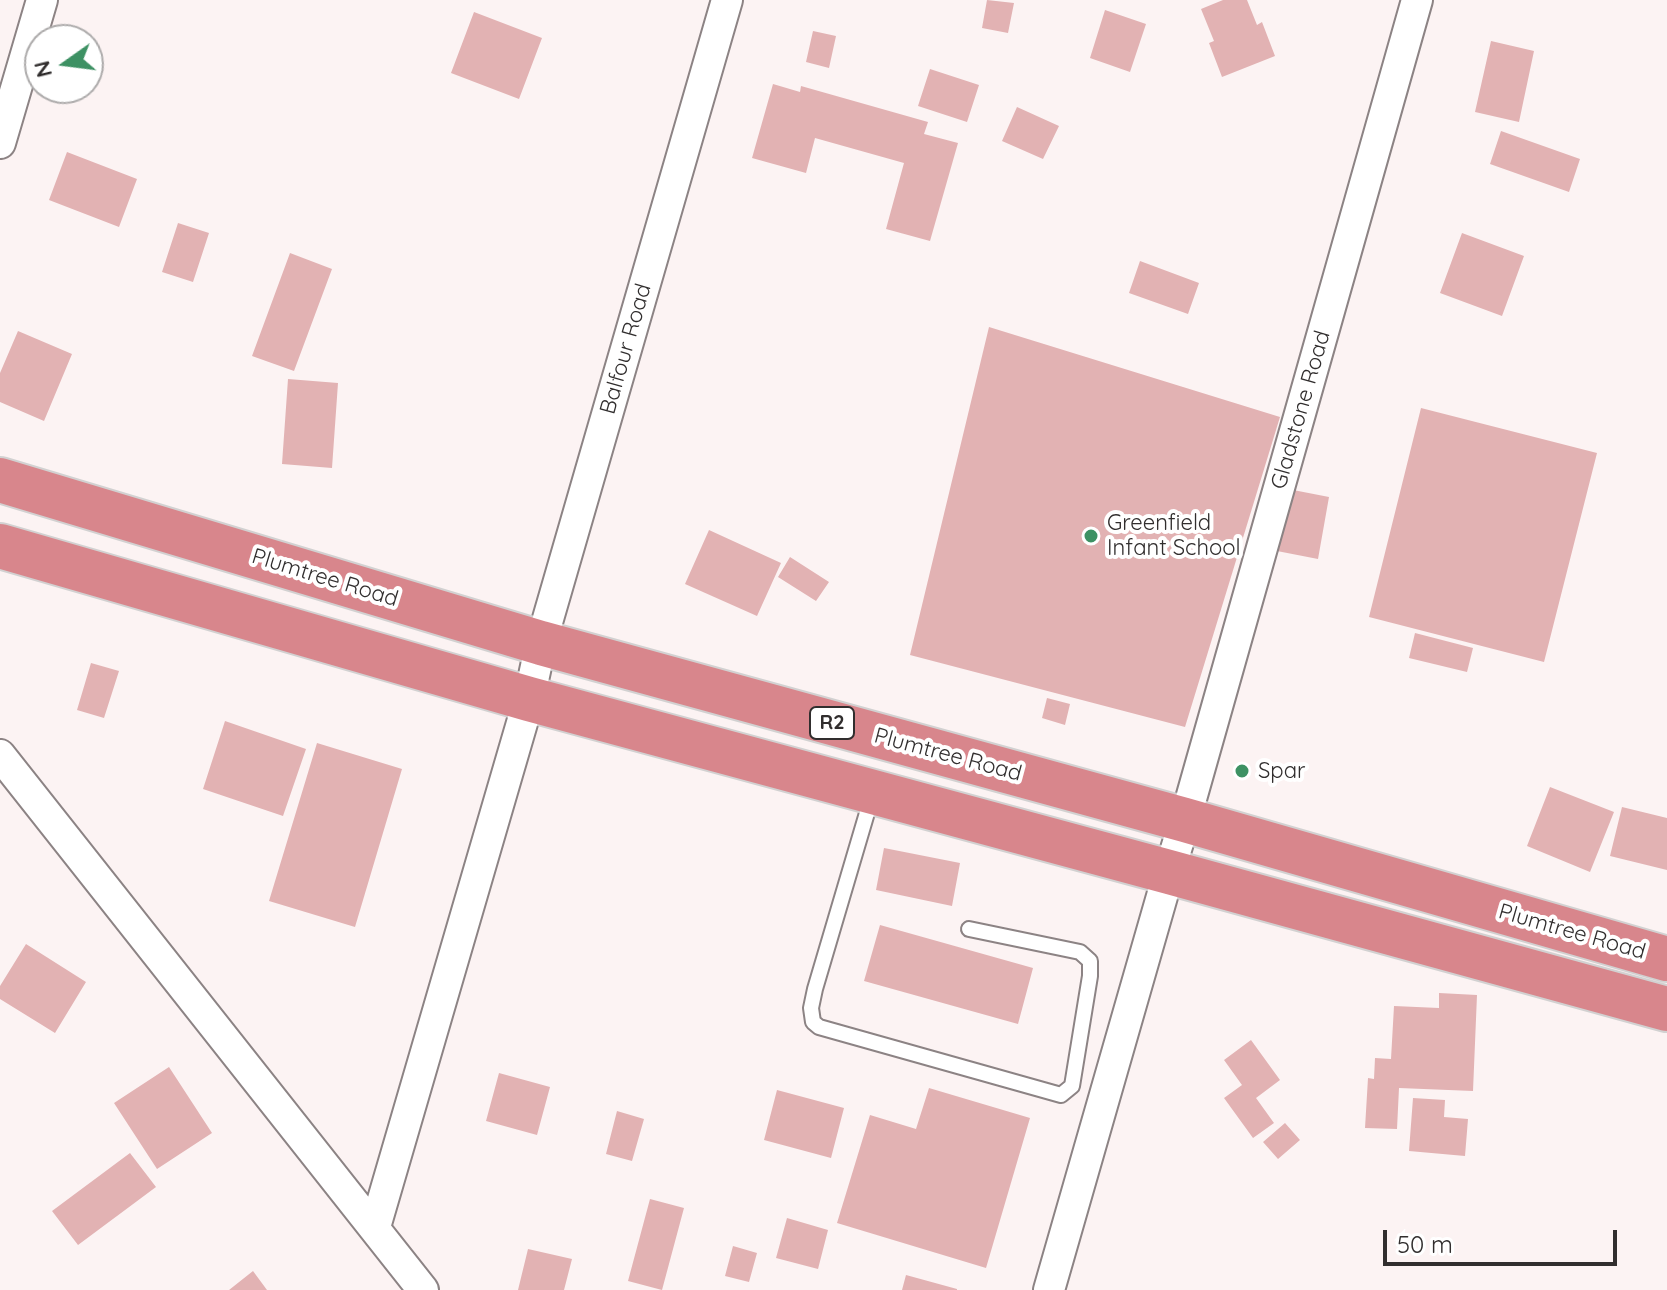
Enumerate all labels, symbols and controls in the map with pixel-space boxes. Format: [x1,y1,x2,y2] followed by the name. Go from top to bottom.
[24,24,104,104] north arrow
[27,58,58,81] text: N
[595,281,657,417] street label: Balfour Road
[1266,328,1336,492] street label: Gladstone Road
[1107,510,1241,562] place label: Greenfield Infant School
[1082,527,1100,545] marker: Greenfield Infant School
[249,543,401,613] street label: Plumtree Road
[810,707,854,739] road number: R2
[871,723,1025,787] street label: Plumtree Road
[1258,758,1305,784] place label: Spar
[1233,762,1251,780] marker: Spar
[1496,898,1648,966] street label: Plumtree Road
[1387,1214,1621,1264] scale bar
[1397,1229,1453,1259] text: 50 m

